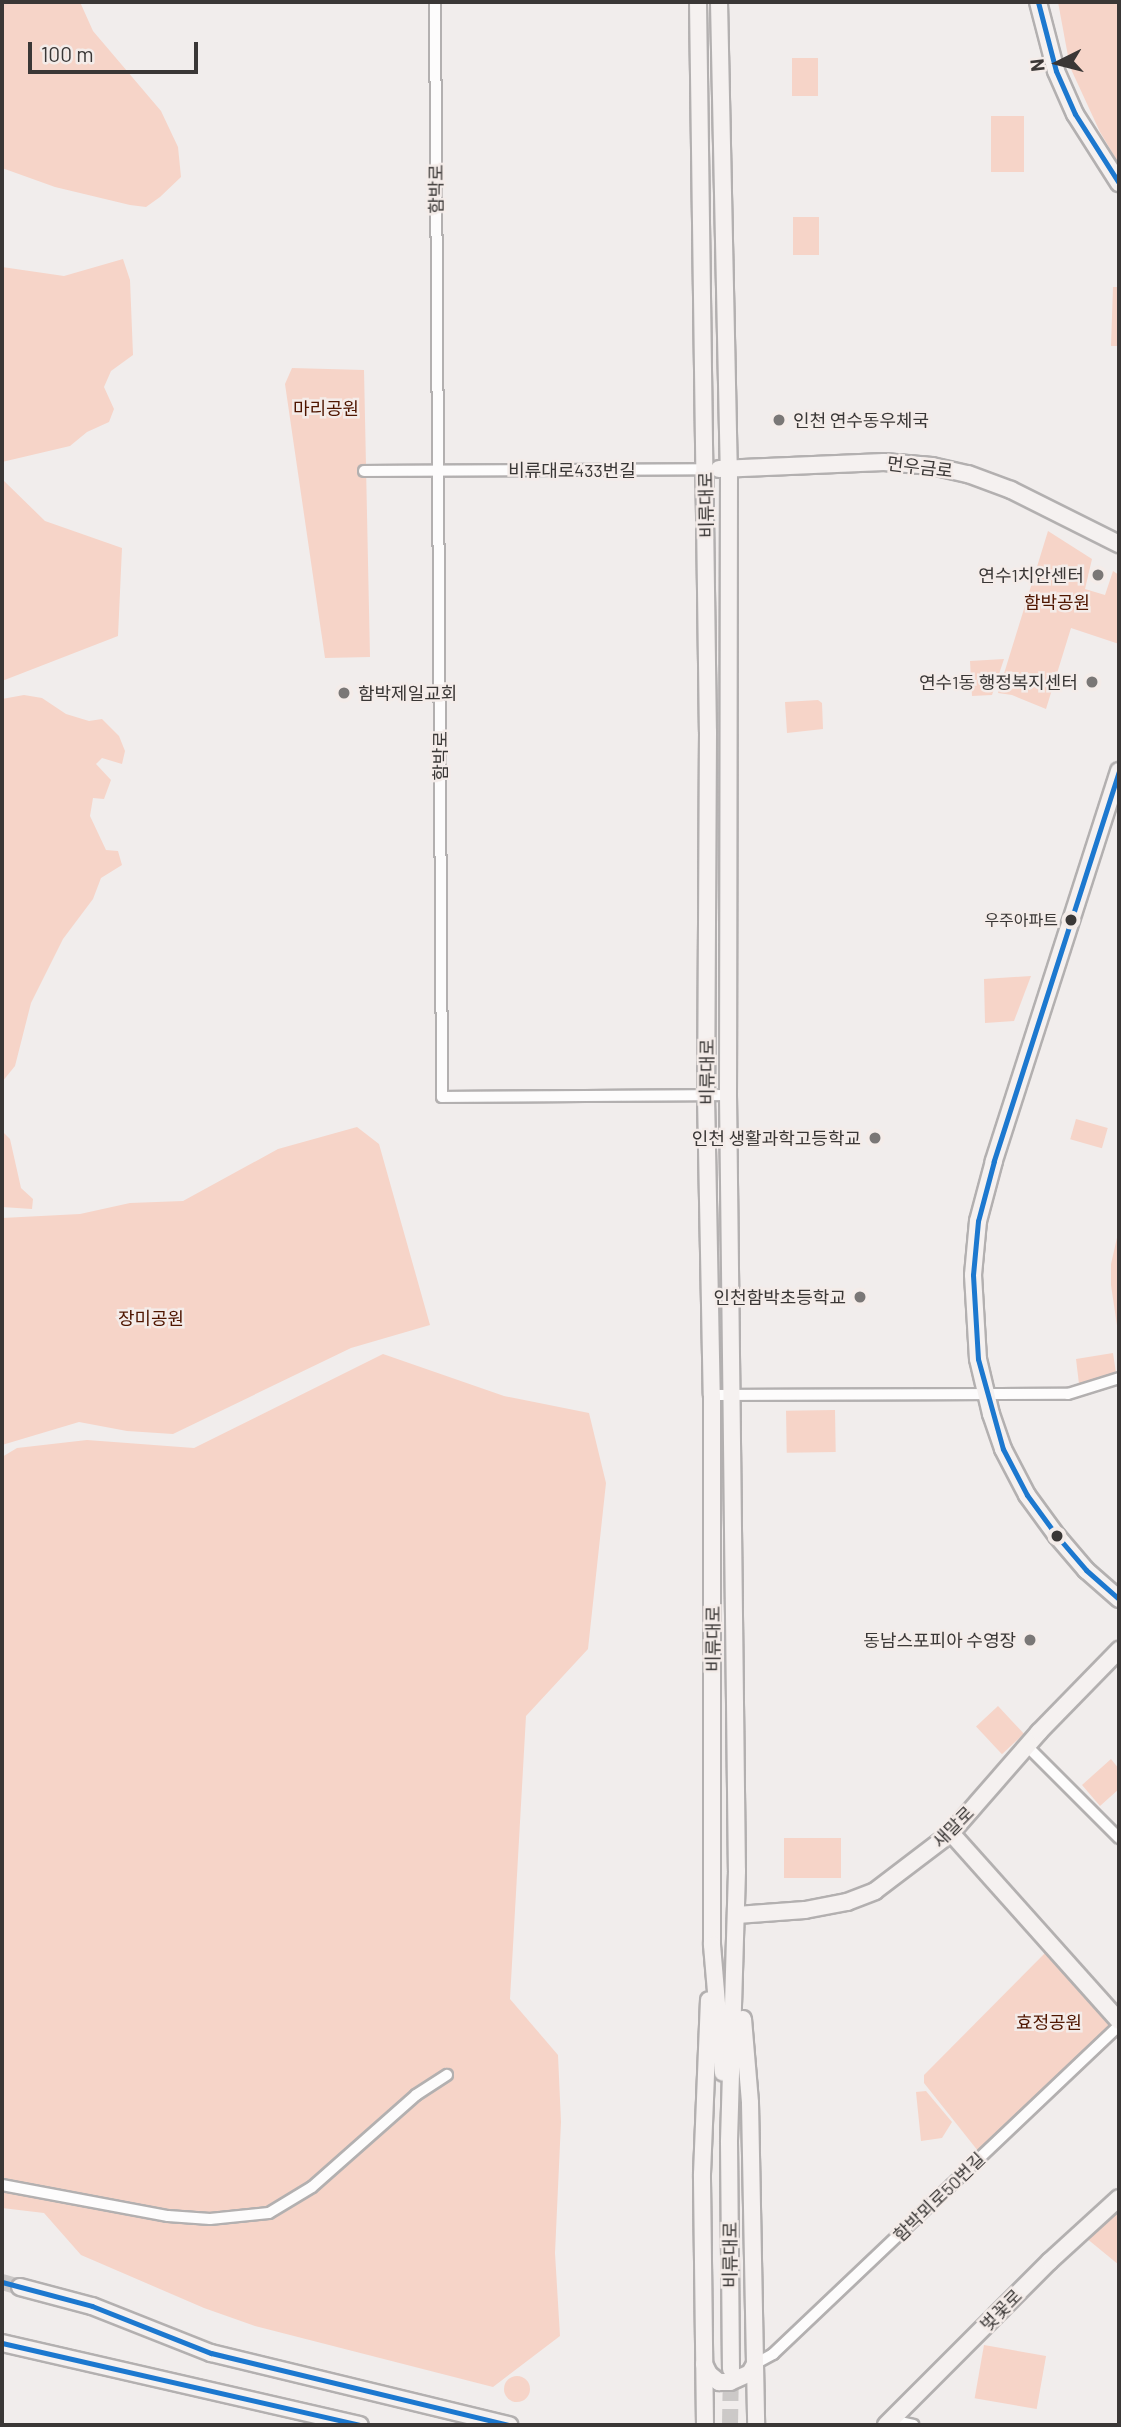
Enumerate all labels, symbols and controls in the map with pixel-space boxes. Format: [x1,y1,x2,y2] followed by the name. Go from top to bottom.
[32,28,201,72] scale bar
[1023,28,1093,98] north arrow
[41,41,94,66] text: 100 m
[1025,58,1049,73] text: N
[425,164,447,214] street label: 함박로
[293,397,359,419] park label: 마리공원
[793,409,929,431] place label: 인천 연수동우체국
[771,412,787,428] marker: 인천 연수동우체국
[886,452,954,482] street label: 먼우금로
[508,459,636,481] street label: 비류대로433번길
[695,472,717,538] street label: 비류대로
[978,564,1084,586] place label: 연수1치안센터
[1090,567,1106,583] marker: 연수1치안센터
[1024,591,1090,613] park label: 함박공원
[919,671,1078,693] place label: 연수1동 행정복지센터
[1084,674,1100,690] marker: 연수1동 행정복지센터
[358,682,457,704] place label: 함박제일교회
[336,685,352,701] marker: 함박제일교회
[429,731,451,781] street label: 함박로
[984,910,1058,930] place label: 우주아파트
[1064,913,1078,927] marker: 우주아파트
[696,1039,718,1105] street label: 비류대로
[692,1127,861,1149] place label: 인천 생활과학고등학교
[867,1130,883,1146] marker: 인천 생활과학고등학교
[714,1286,846,1308] place label: 인천함박초등학교
[852,1289,868,1305] marker: 인천함박초등학교
[118,1307,184,1329] park label: 장미공원
[1050,1529,1064,1543] unlabelled marker
[702,1606,724,1672] street label: 비류대로
[863,1629,1016,1651] place label: 동남스포피아 수영장
[1022,1632,1038,1648] marker: 동남스포피아 수영장
[928,1802,978,1852] street label: 새말로
[1016,2011,1082,2033] park label: 효정공원
[889,2148,989,2246] street label: 함박뫼로50번길
[719,2222,741,2288] street label: 비류대로
[976,2285,1026,2335] street label: 벚꽃로

